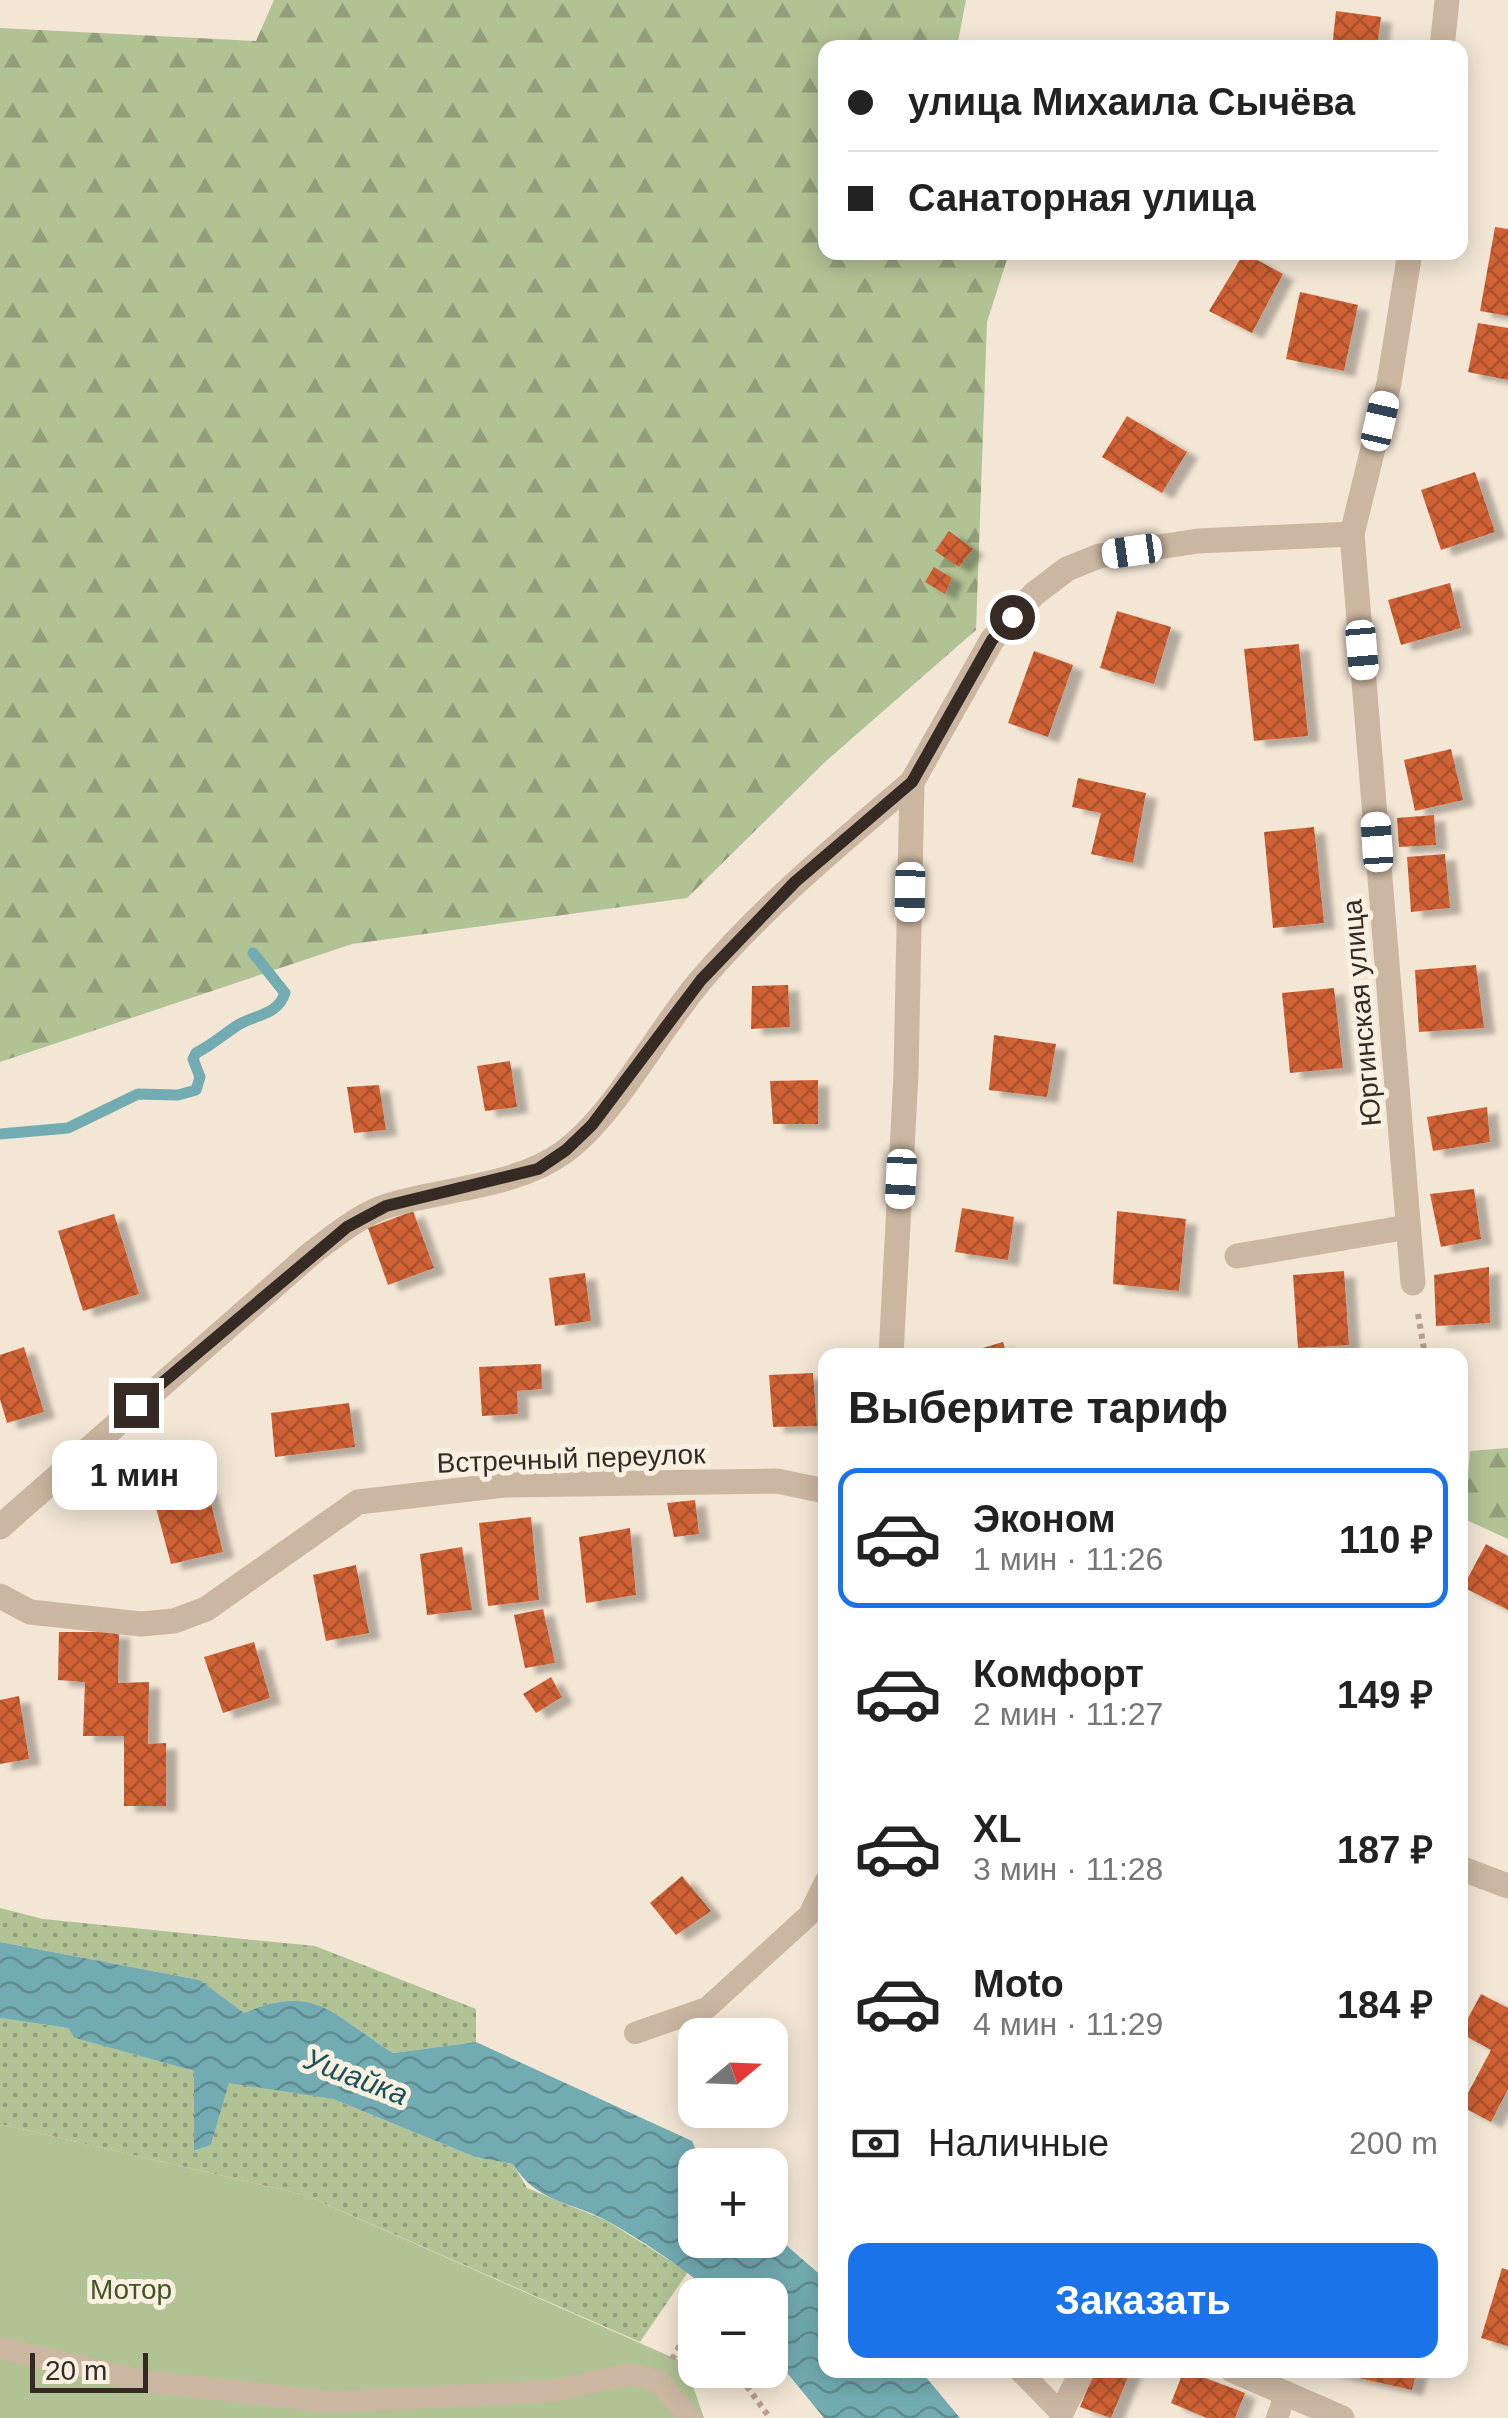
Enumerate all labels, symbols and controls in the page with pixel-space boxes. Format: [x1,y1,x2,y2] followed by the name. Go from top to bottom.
[908,81,1355,123] text: улица Михаила Сычёва
[908,177,1256,219] text: Санаторная улица
[1359,388,1401,454] car
[1100,532,1164,570] car
[990,595,1035,640] route start
[1344,619,1380,681] car
[1360,811,1394,873] car
[894,862,926,922] car
[1336,898,1387,1128] street label: Юргинская улица
[884,1148,918,1210] car
[848,1382,1228,1433] text: Выберите тариф
[114,1383,159,1428] route end
[436,1438,707,1479] street label: Встречный переулок
[54,1440,218,1510] callout: 1 мин
[90,1457,179,1493] text: 1 мин
[853,1493,943,1583] icon: car
[973,1498,1116,1540] text: Эконом
[1339,1519,1433,1561] text: 110 ₽
[973,1541,1163,1577] text: 1 мин · 11:26
[853,1648,943,1738] icon: car
[973,1653,1144,1695] text: Комфорт
[1337,1674,1433,1716] text: 149 ₽
[973,1696,1163,1732] text: 2 мин · 11:27
[853,1803,943,1893] icon: car
[973,1808,1022,1850] text: XL
[1337,1829,1433,1871] text: 187 ₽
[973,1851,1163,1887] text: 3 мин · 11:28
[853,1958,943,2048] icon: car
[973,1963,1064,2005] text: Moto
[1337,1984,1433,2026] text: 184 ₽
[973,2006,1163,2042] text: 4 мин · 11:29
[678,2018,788,2128] north arrow
[678,2018,788,2388] map controls
[299,2041,412,2111] water label: Ушайка
[848,2116,903,2171] icon: cash
[928,2122,1109,2164] text: Наличные
[1349,2125,1438,2161] text: 200 m
[678,2148,788,2258] button: +
[848,2243,1438,2358] button: Заказать
[90,2274,172,2305] park label: Мотор
[678,2278,788,2388] button: −
[30,2348,148,2392] scale bar
[45,2355,107,2386] text: 20 m

